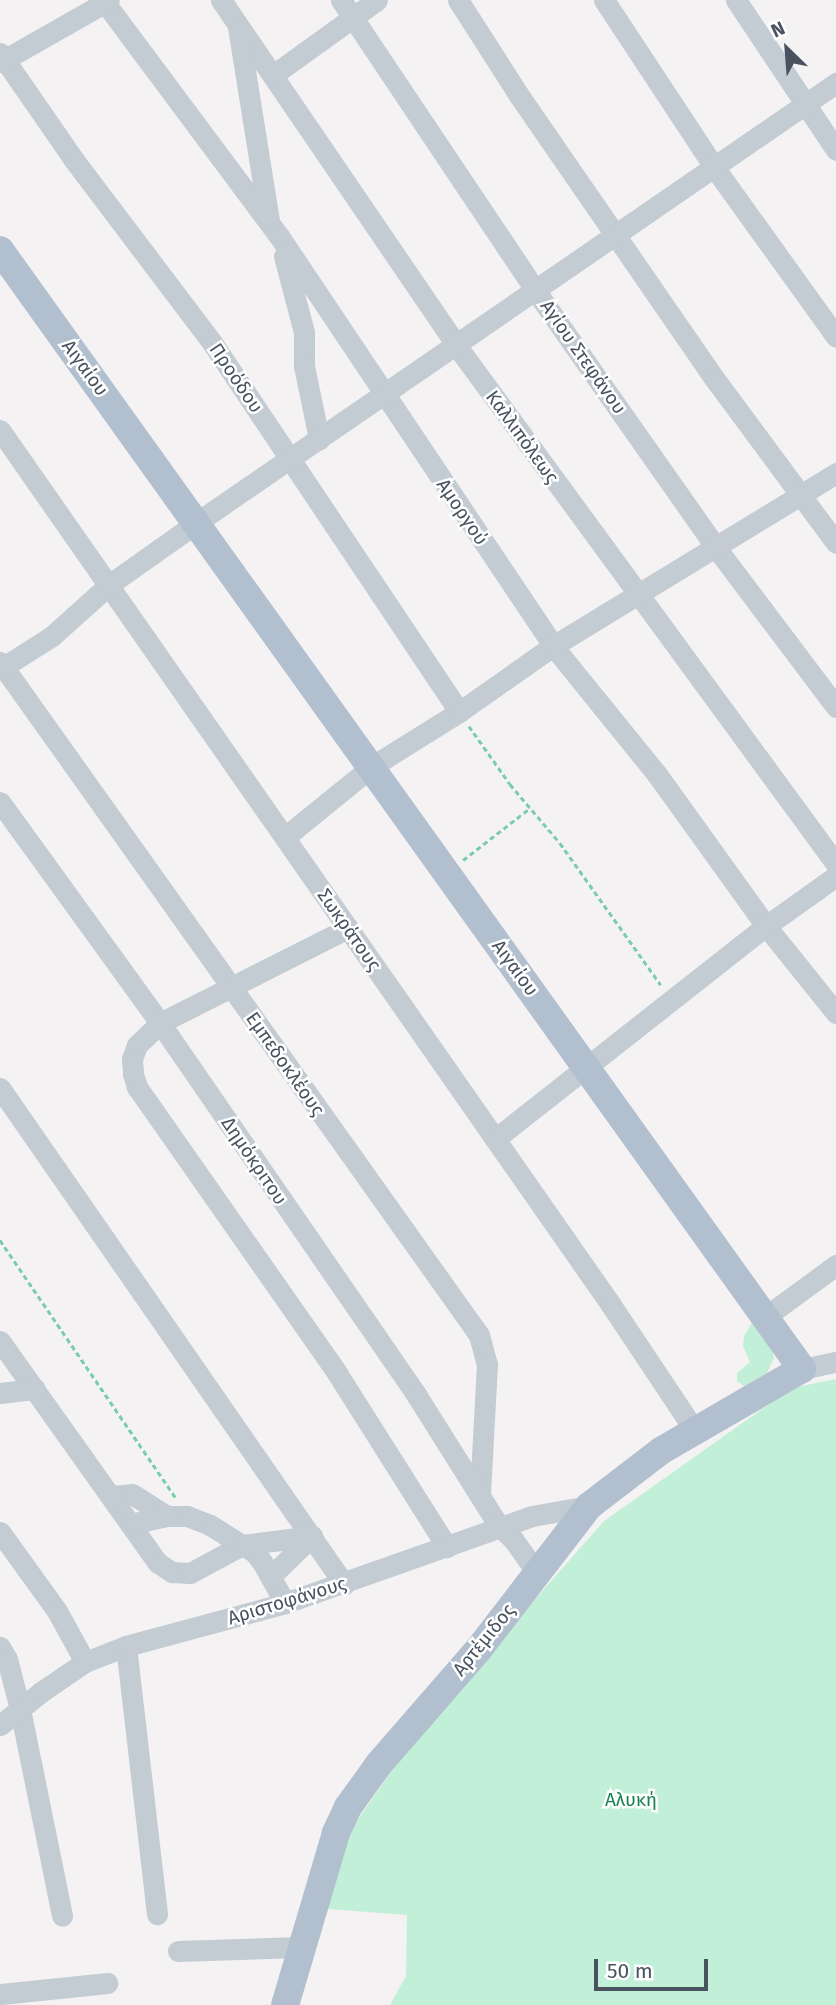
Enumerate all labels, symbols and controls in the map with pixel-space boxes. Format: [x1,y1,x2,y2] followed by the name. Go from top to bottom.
[752,14,822,84] north arrow
[767,16,788,43] text: N
[535,296,631,418] street label: Αγίου Στεφάνου
[57,335,113,401] street label: Αιγαίου
[204,339,268,417] street label: Προόδου
[481,386,563,488] street label: Καλλιπόλεως
[432,474,492,550] street label: Αμοργού
[312,885,386,975] street label: Σωκράτους
[487,935,543,1001] street label: Αιγαίου
[241,1008,329,1120] street label: Εμπεδοκλέους
[216,1113,292,1209] street label: Δημόκριτου
[225,1572,349,1630] street label: Αριστοφάνους
[448,1599,520,1681] street label: Αρτέμιδος
[605,1789,657,1811] park label: Αλυκή
[598,1946,712,1990] scale bar
[607,1958,653,1984] text: 50 m

